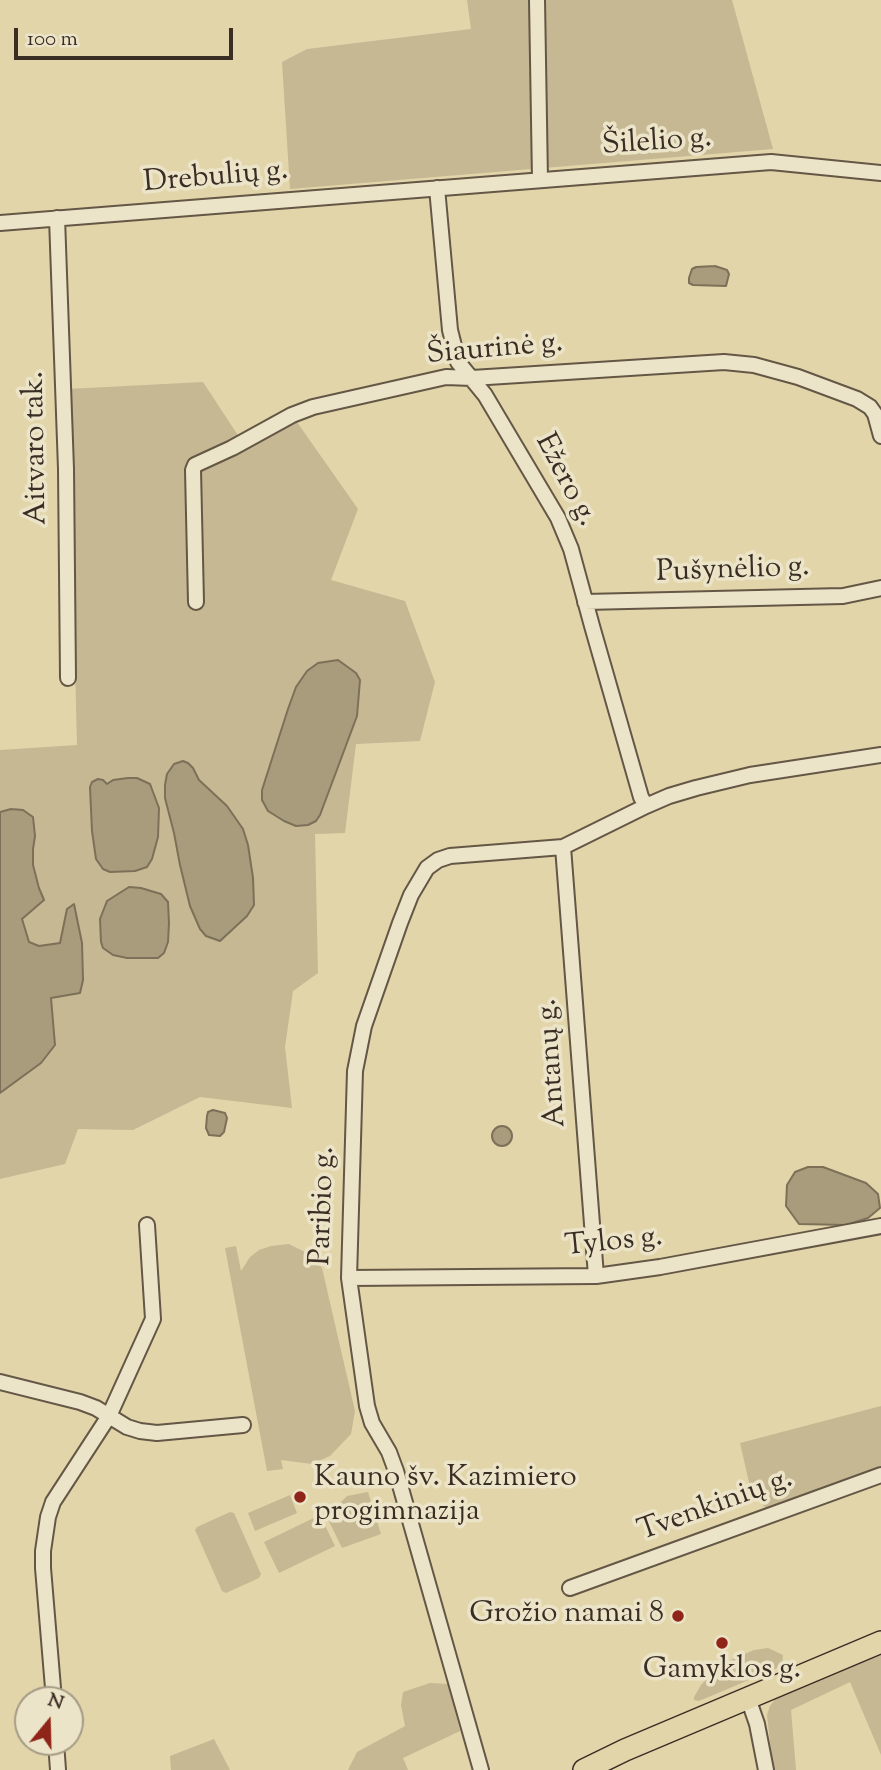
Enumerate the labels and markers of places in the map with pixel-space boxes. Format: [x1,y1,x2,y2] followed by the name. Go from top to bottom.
[314,1462,577,1532] place label: Kauno šv. Kazimiero progimnazija
[292,1489,308,1505] marker: Kauno šv. Kazimiero progimnazija
[469,1598,664,1634] place label: Grožio namai 8
[670,1608,686,1624] marker: Grožio namai 8
[714,1635,730,1651] marker: Gamyklos g.
[643,1654,801,1690] place label: Gamyklos g.

